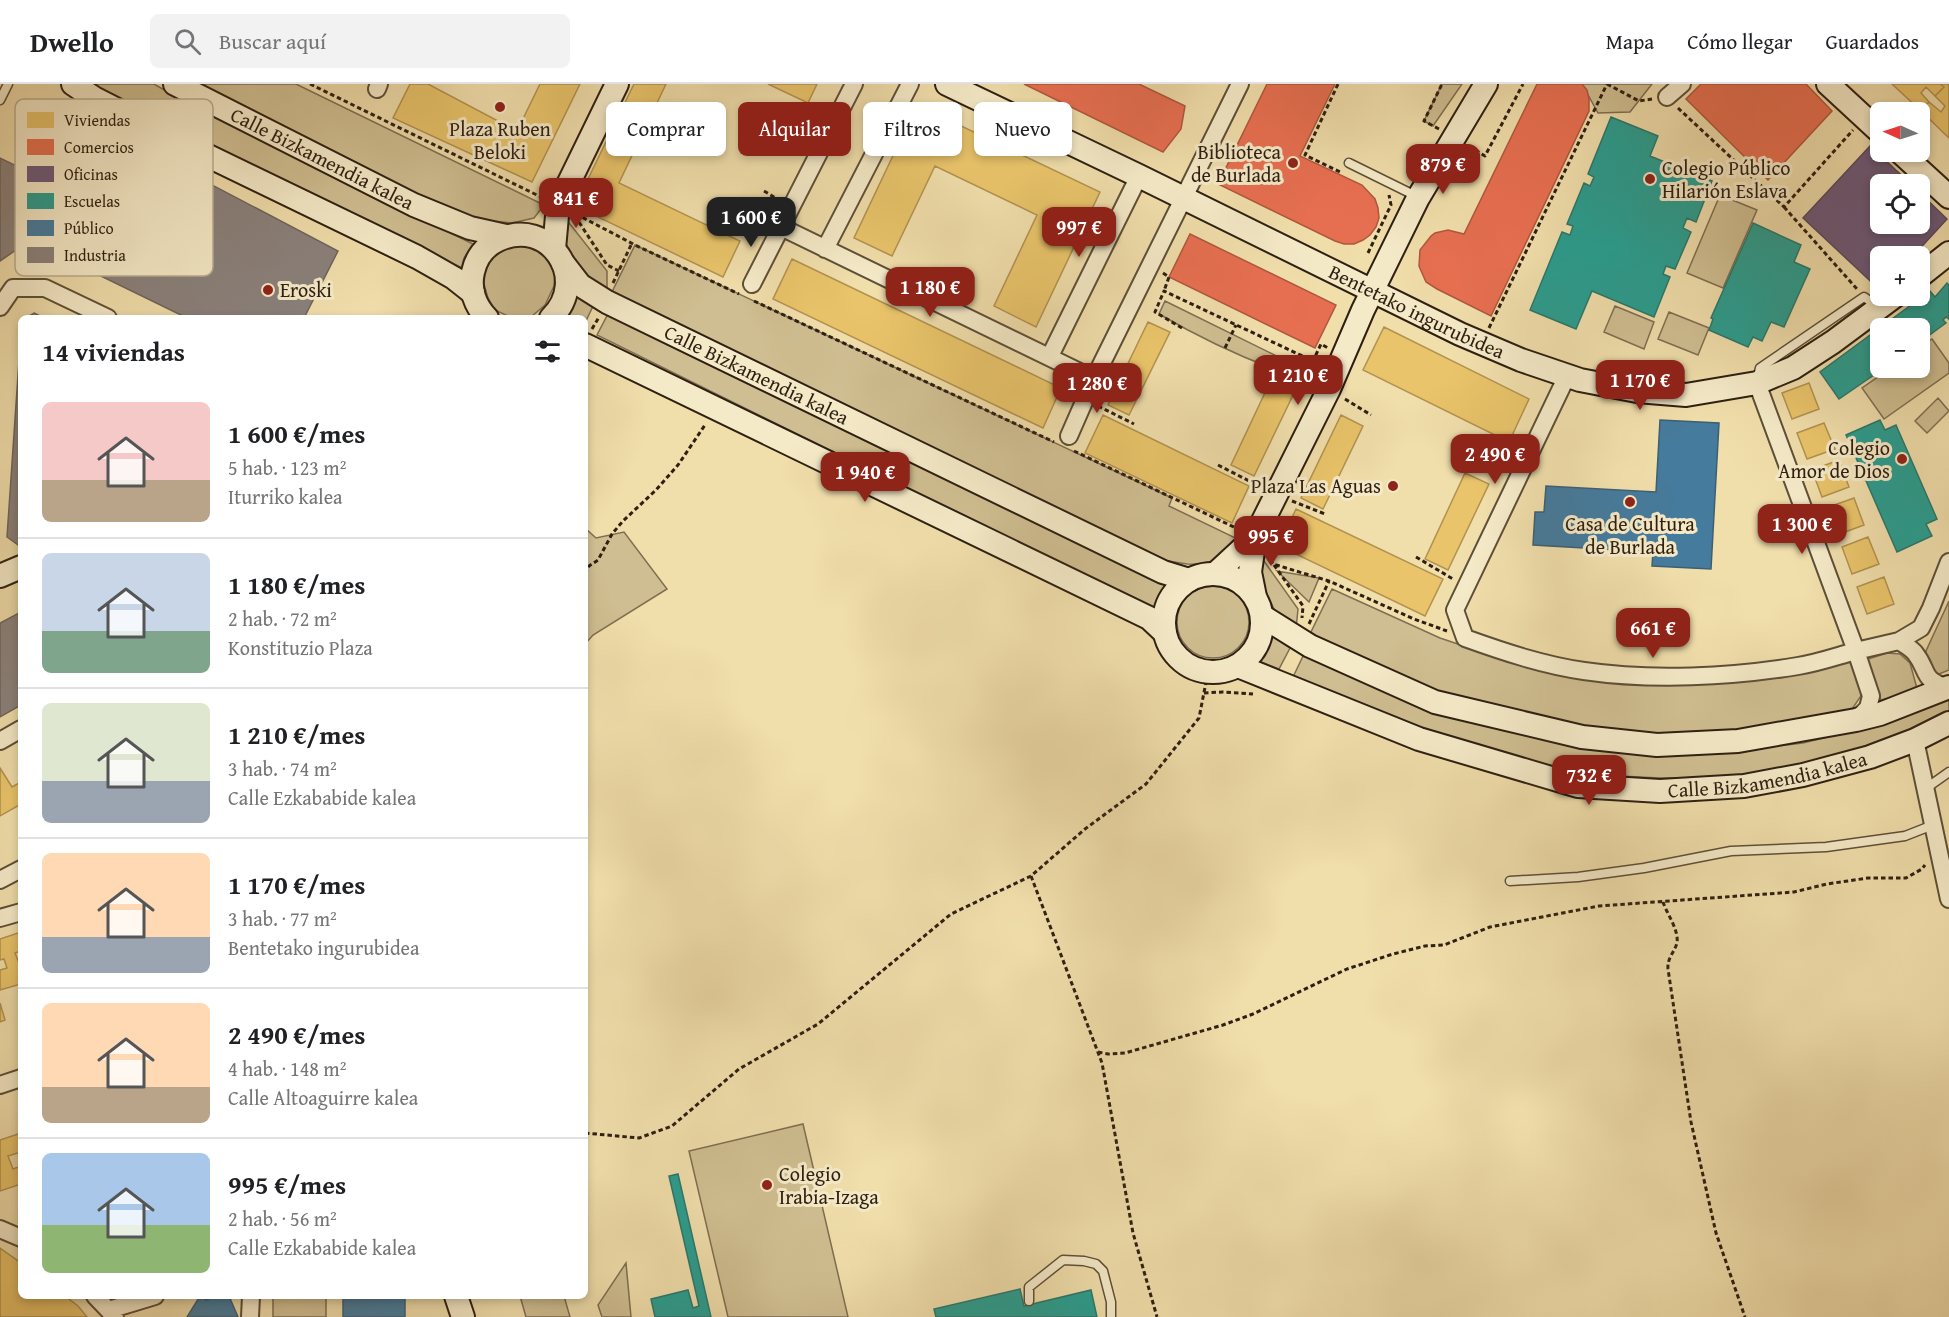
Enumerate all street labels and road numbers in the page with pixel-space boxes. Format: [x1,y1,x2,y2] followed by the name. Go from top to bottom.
[226,100,420,217] street label: Calle Bizkamendia kalea
[1324,257,1510,366] street label: Bentetako ingurubidea
[660,317,854,432] street label: Calle Bizkamendia kalea
[1667,743,1871,805] street label: Calle Bizkamendia kalea

